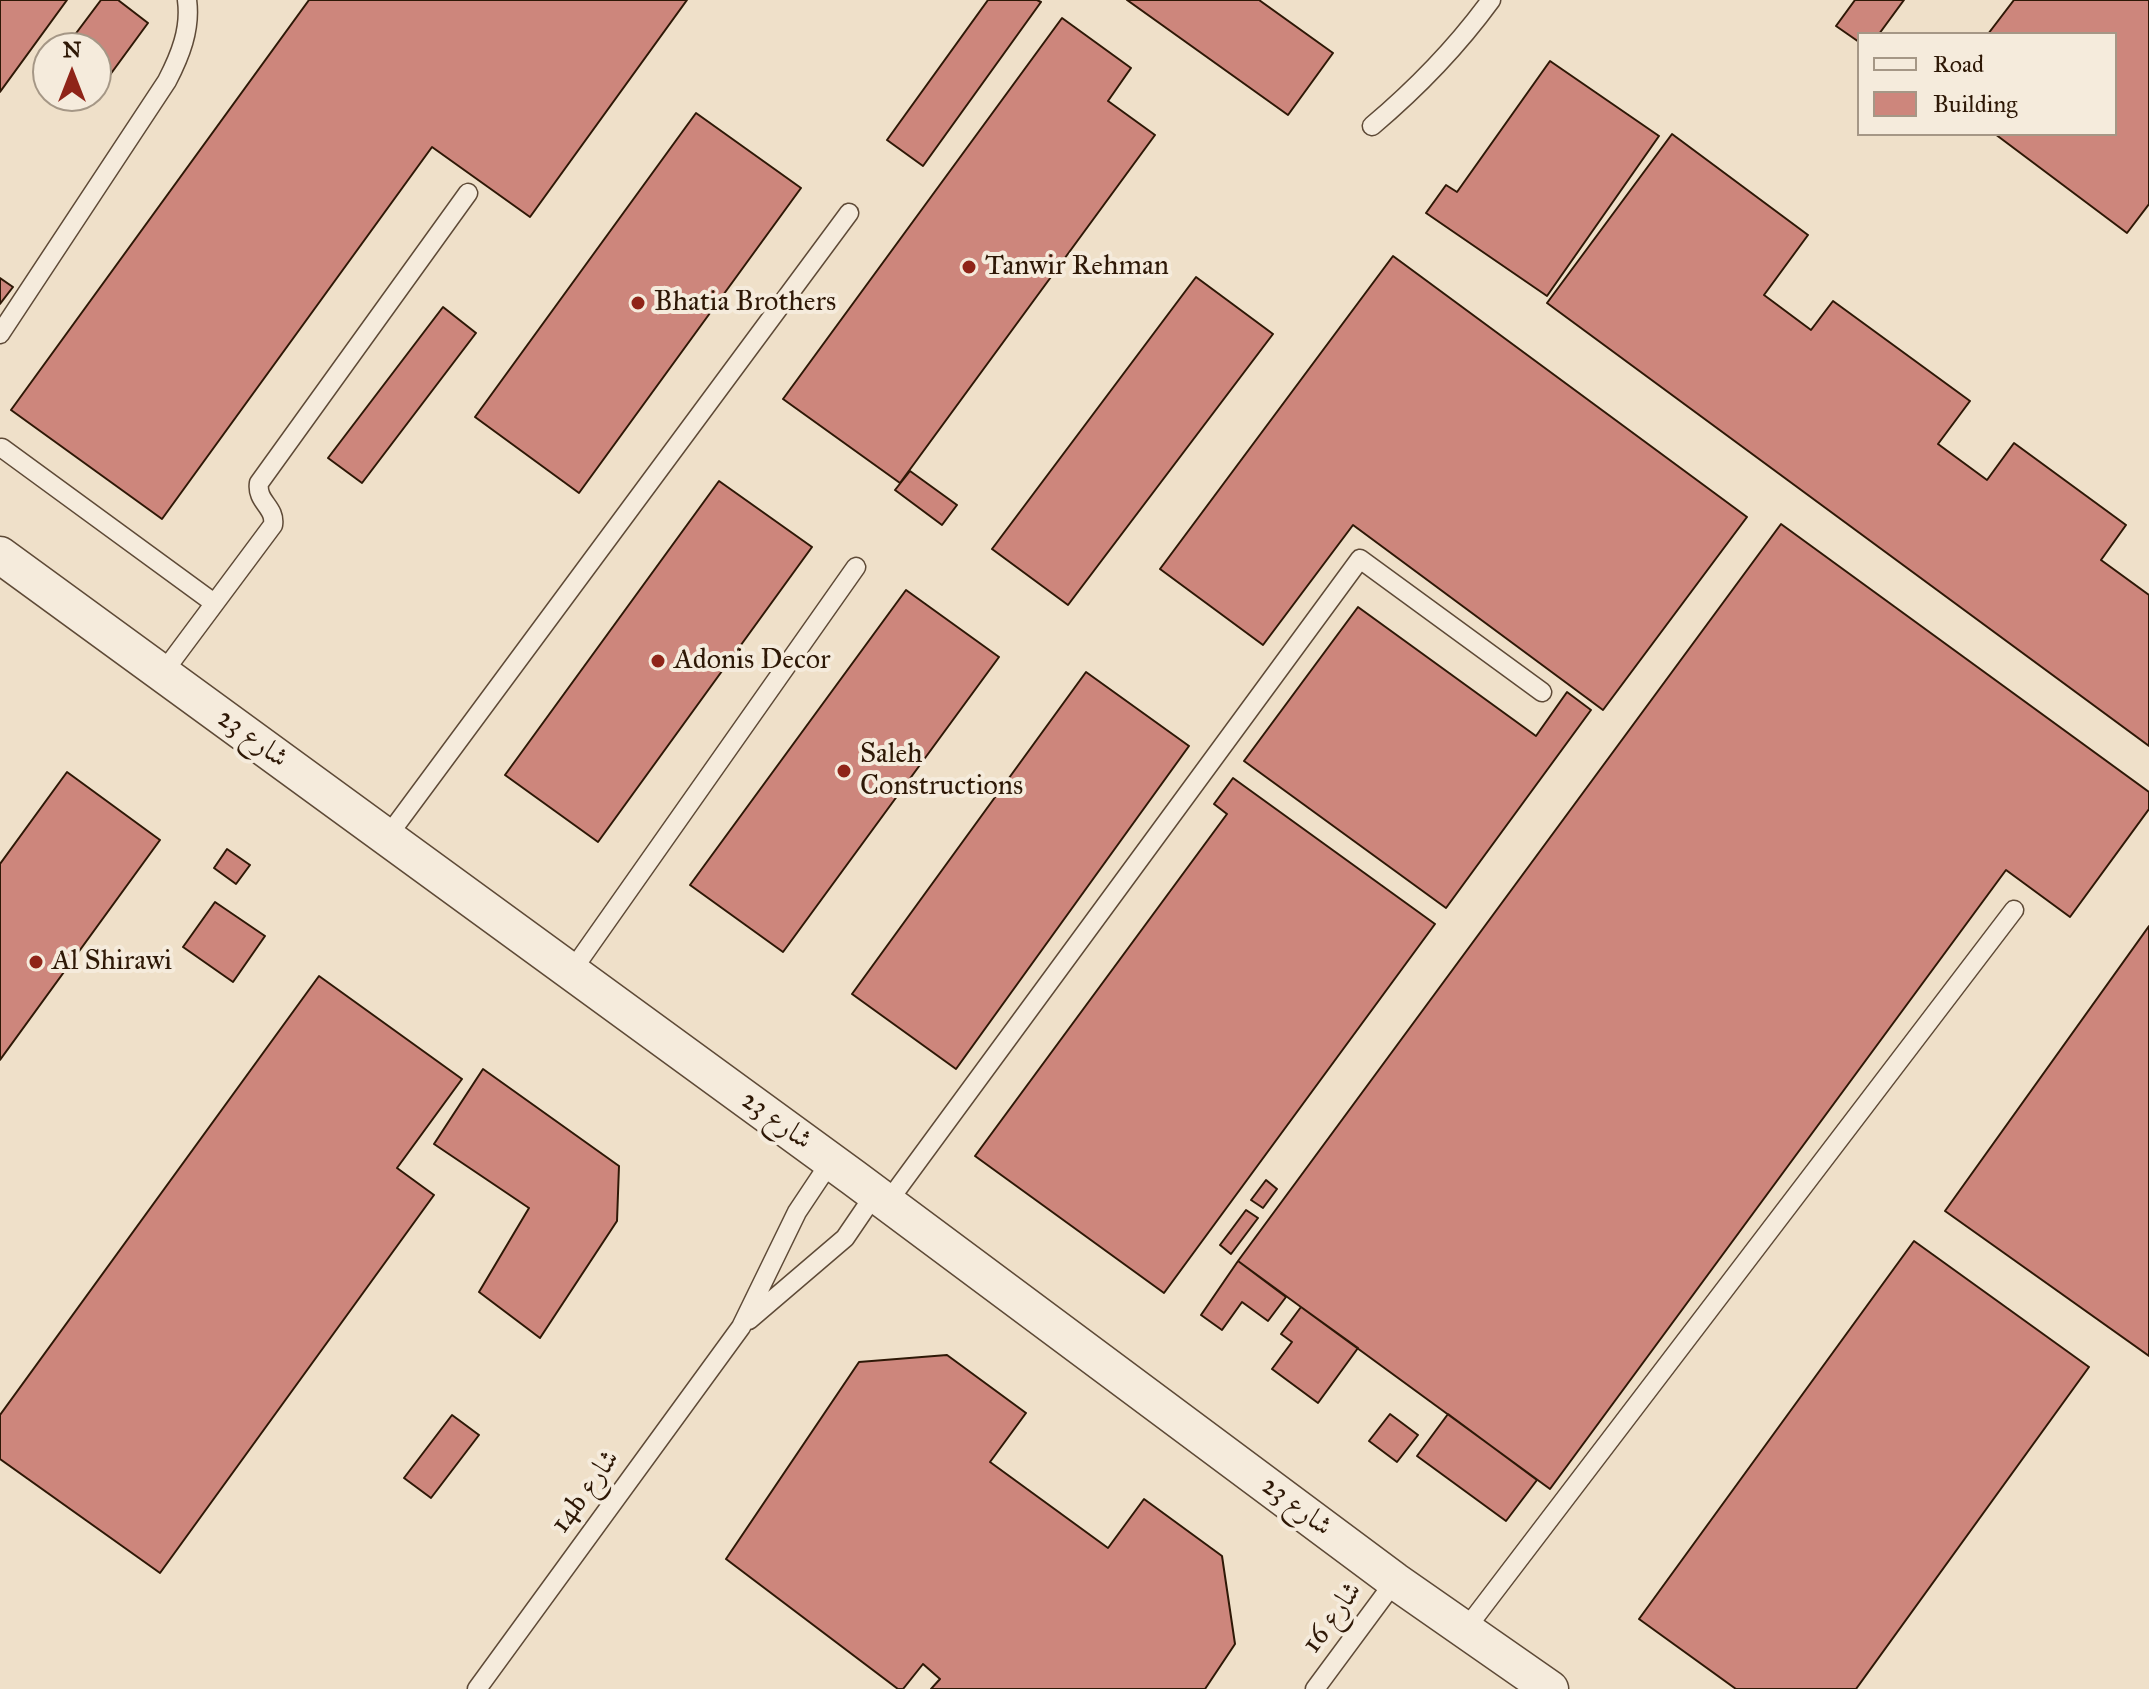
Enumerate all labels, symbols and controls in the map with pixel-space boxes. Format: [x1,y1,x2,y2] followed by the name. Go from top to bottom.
[32,32,112,112] north arrow
[1857,32,2117,136] legend
[63,36,81,63] text: N
[1933,49,1984,79] text: Road
[1933,89,2018,119] text: Building
[985,250,1169,284] place label: Tanwir Rehman
[960,258,978,276] marker: Tanwir Rehman
[654,286,836,320] place label: Bhatia Brothers
[629,294,647,312] marker: Bhatia Brothers
[674,644,831,678] place label: Adonis Decor
[649,652,667,670] marker: Adonis Decor
[210,702,294,776] street label: شارع 23
[860,738,1023,804] place label: Saleh Constructions
[835,762,853,780] marker: Saleh Constructions
[52,945,172,979] place label: Al Shirawi
[27,953,45,971] marker: Al Shirawi
[734,1084,818,1158] street label: شارع 23
[545,1444,627,1540] street label: 14b شارع
[1254,1470,1338,1544] street label: شارع 23
[1296,1576,1370,1660] street label: شارع 16

